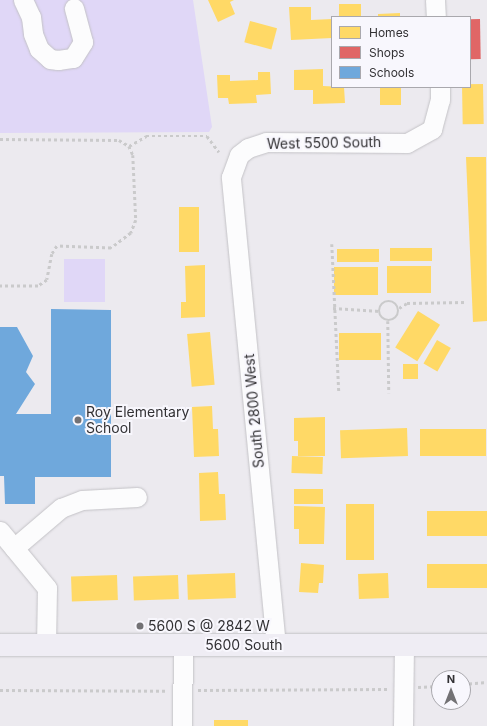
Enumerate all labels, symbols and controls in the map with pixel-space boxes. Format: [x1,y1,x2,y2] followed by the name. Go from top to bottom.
[331,16,471,88] legend
[369,25,409,40] text: Homes
[369,45,405,60] text: Shops
[369,65,414,80] text: Schools
[267,134,381,152] street label: West 5500 South
[241,353,267,469] street label: South 2800 West
[86,404,189,436] place label: Roy Elementary School
[73,415,83,425] marker: Roy Elementary School
[148,618,270,634] place label: 5600 S @ 2842 W
[135,621,145,631] marker: 5600 S @ 2842 W
[205,637,283,653] street label: 5600 South
[431,670,471,710] north arrow
[447,672,455,686] text: N

